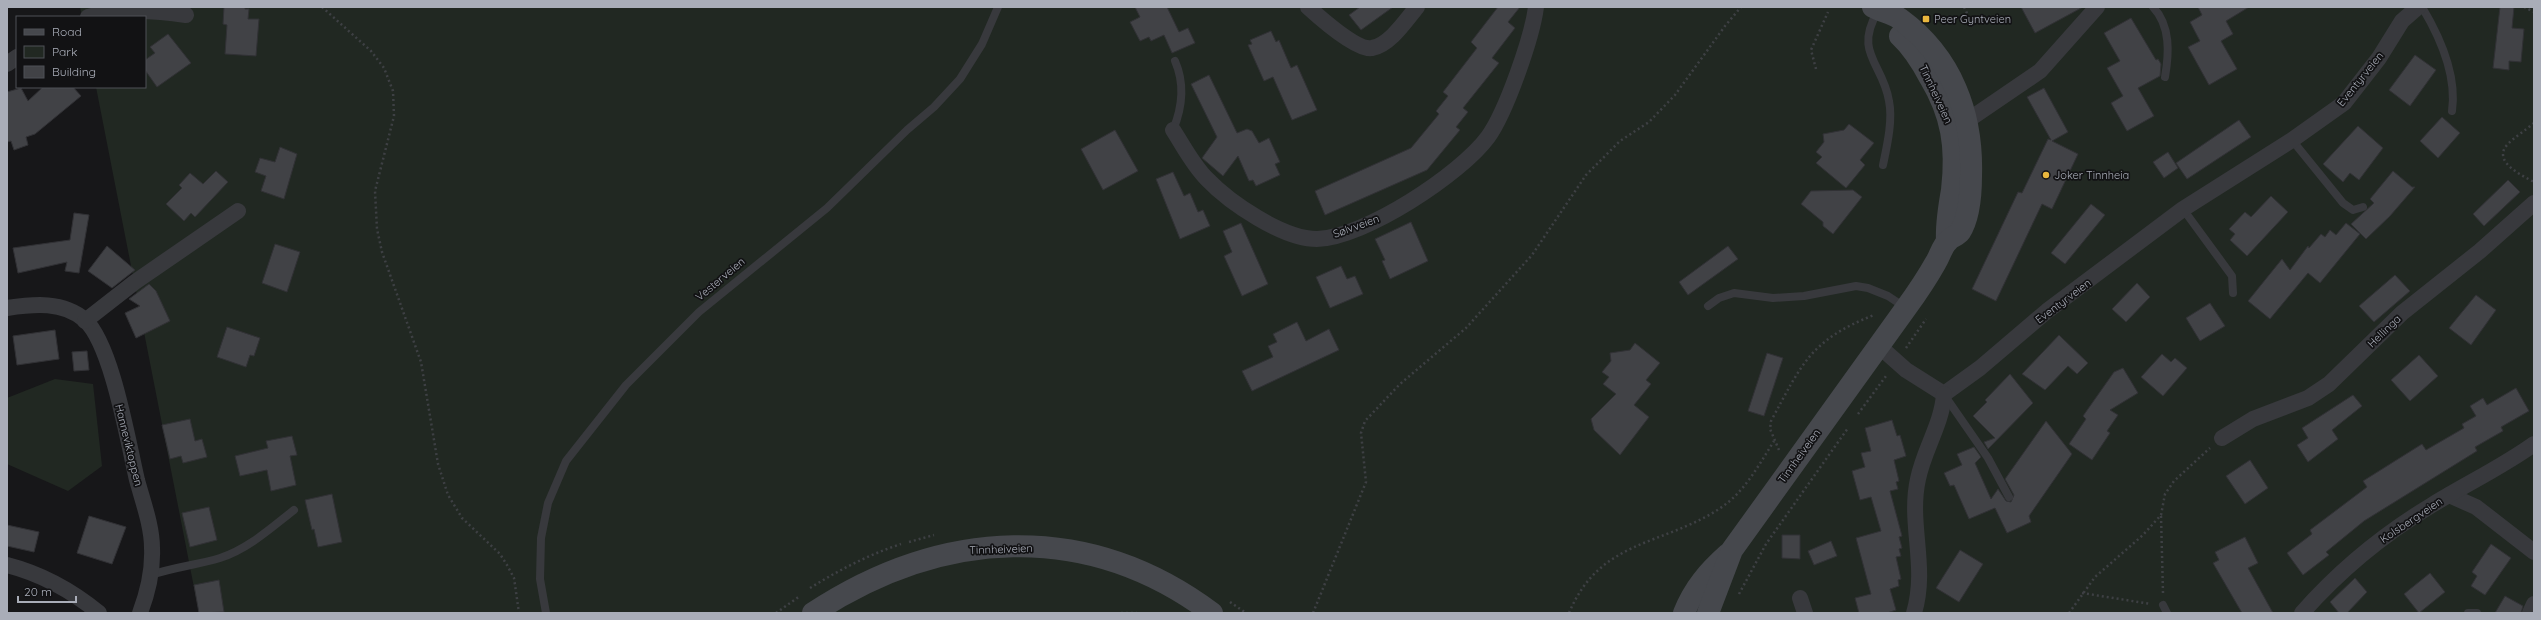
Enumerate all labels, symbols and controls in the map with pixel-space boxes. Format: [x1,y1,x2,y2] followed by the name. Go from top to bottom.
[1934,12,2011,26] place label: Peer Gyntveien
[1921,14,1931,24] marker: Peer Gyntveien
[16,16,146,88] legend
[52,24,82,39] text: Road
[52,44,77,59] text: Park
[2334,49,2386,109] street label: Eventyrveien
[1916,62,1956,126] street label: Tinnheiveien
[52,64,96,79] text: Building
[2054,168,2129,182] place label: Joker Tinnheia
[2041,170,2051,180] marker: Joker Tinnheia
[1331,211,1381,241] street label: Sølvveien
[693,254,747,304] street label: Vesterveien
[2032,276,2094,326] street label: Eventyrveien
[2364,312,2404,350] street label: Hellinga
[112,403,146,487] street label: Hanneviktoppen
[1775,426,1823,486] street label: Tinnheiveien
[2377,494,2445,546] street label: Kolsbergveien
[969,541,1033,557] street label: Tinnheiveien
[18,578,76,604] scale bar
[24,584,52,599] text: 20 m

